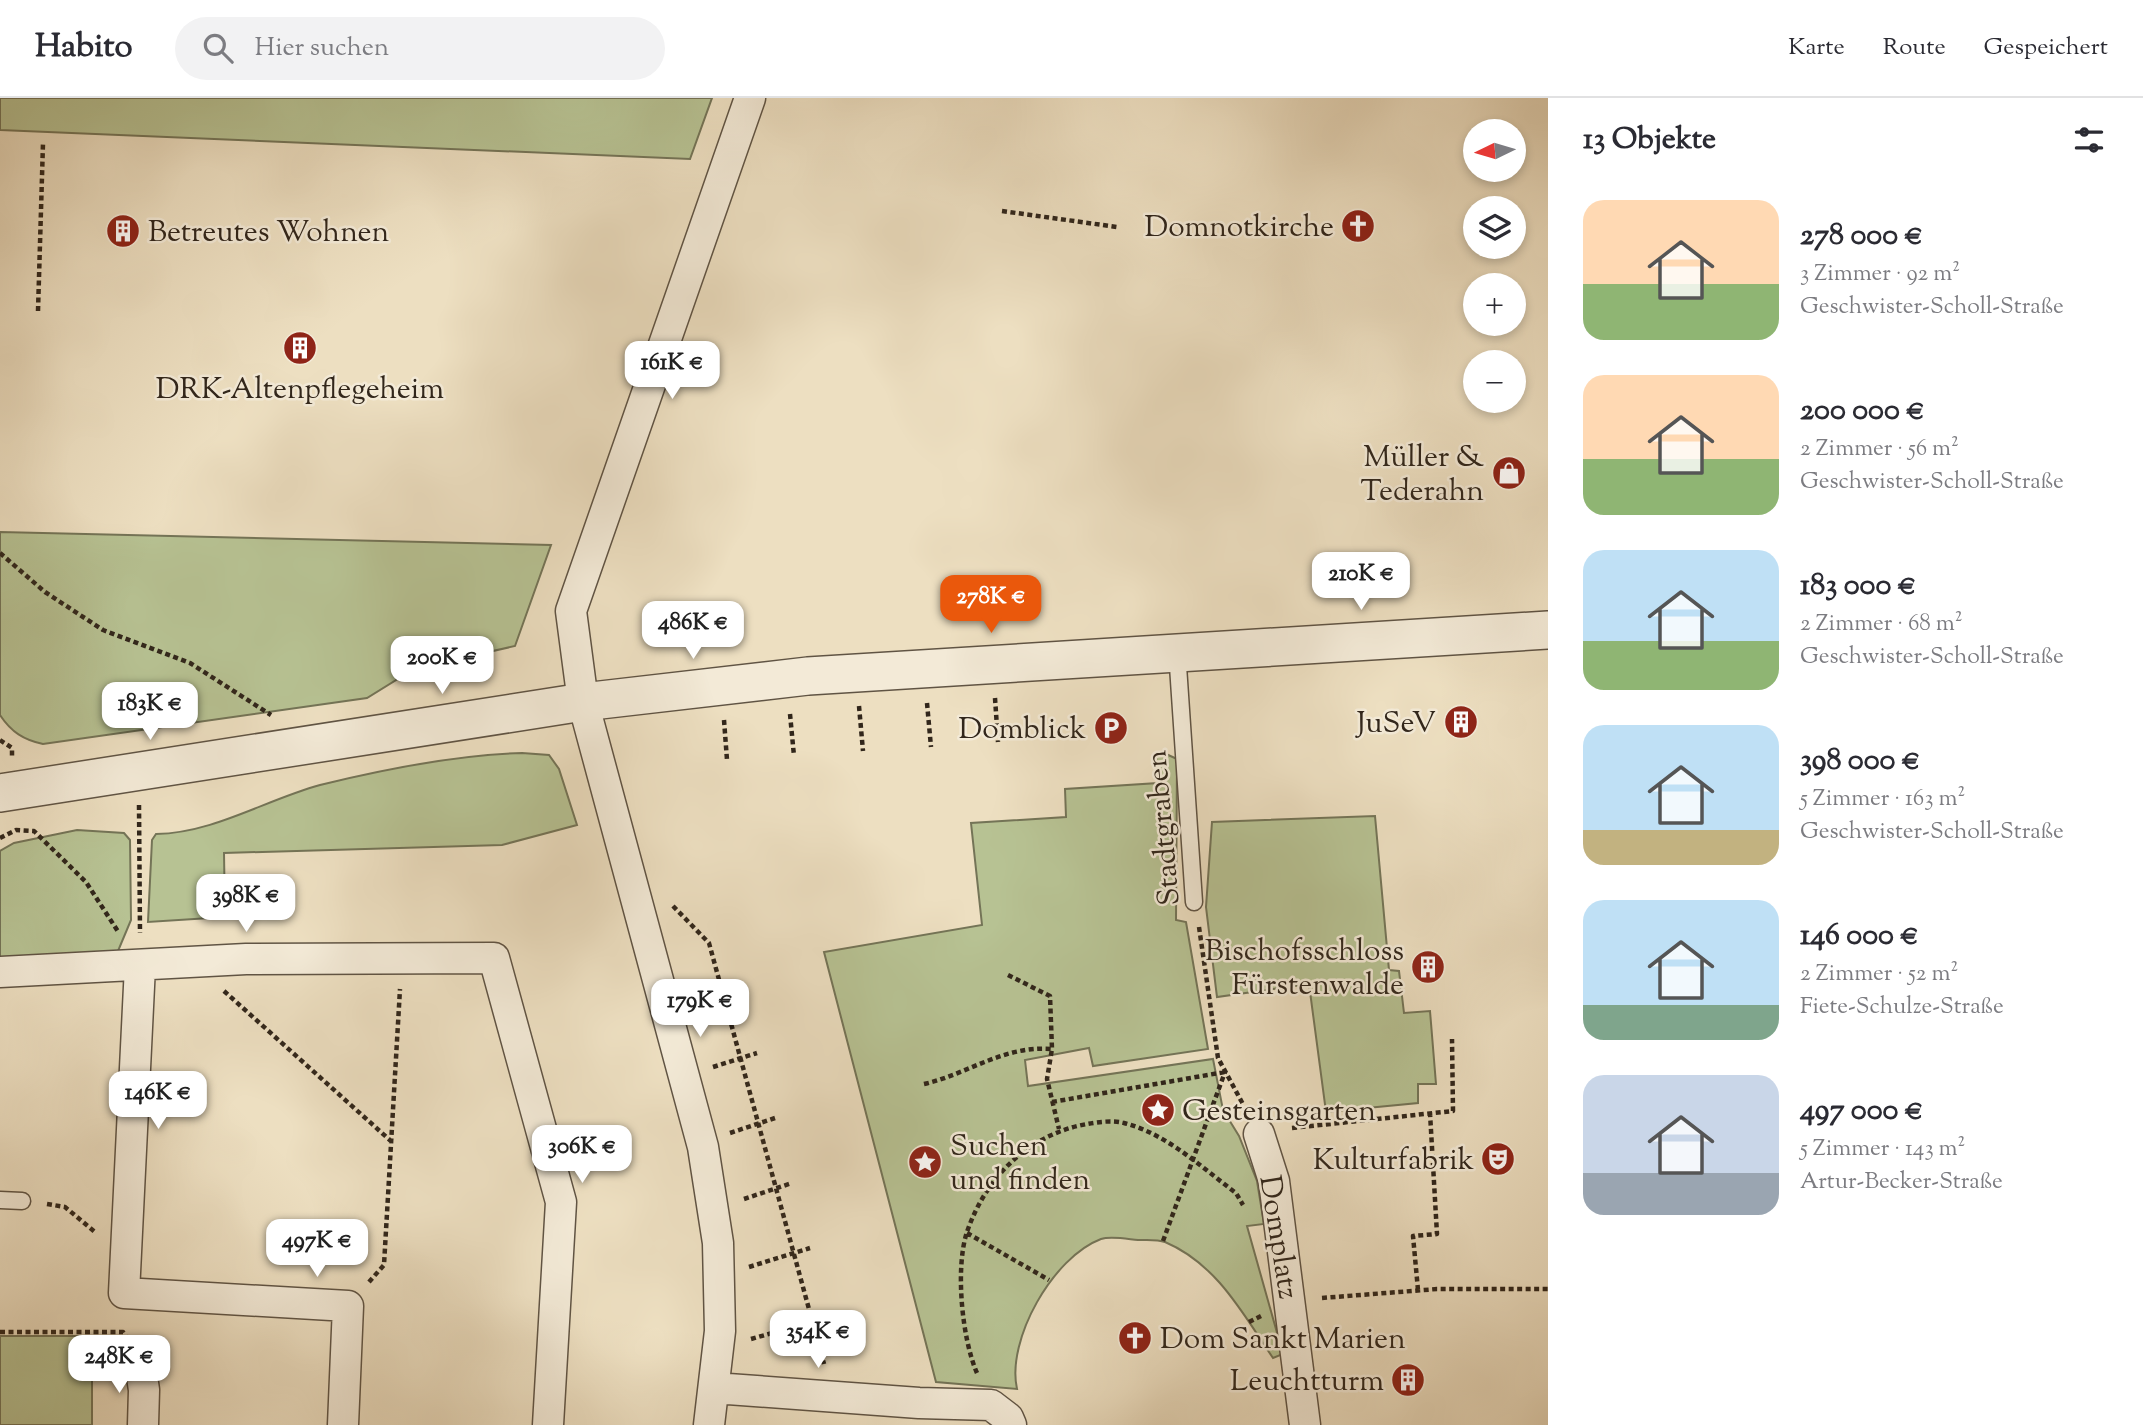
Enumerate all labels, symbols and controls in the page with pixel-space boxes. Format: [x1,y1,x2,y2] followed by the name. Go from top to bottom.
[175,17,665,80] search box
[35,24,133,72] text: Habito
[199,29,237,67] icon: search
[255,30,389,67] text: Hier suchen
[1788,31,1845,65] text: Karte
[1883,31,1946,65] text: Route
[1984,31,2108,65] text: Gespeichert
[1463,119,1526,182] north arrow
[1463,119,1526,413] map controls
[1583,119,1716,162] text: 13 Objekte
[2070,121,2108,159] icon: filters
[1463,196,1526,259] button: layers
[1144,207,1334,250] place label: Domnotkirche
[1339,207,1377,245] church icon: Domnotkirche
[104,212,142,250] building icon: Betreutes Wohnen
[148,212,390,255] place label: Betreutes Wohnen
[1800,215,1923,258] text: 278 000 €
[1639,228,1723,312] icon: home
[1800,258,1960,291] text: 3 Zimmer · 92 m²
[1463,273,1526,336] button: +
[1800,291,2064,324] text: Geschwister-Scholl-Straße
[281,329,319,367] building icon: DRK-Altenpflegeheim
[615,342,729,401] pin: 161K €
[641,347,703,380] text: 161K €
[1463,350,1526,413] button: −
[156,369,444,412] place label: DRK-Altenpflegeheim
[1800,390,1925,433] text: 200 000 €
[1639,403,1723,487] icon: home
[1800,433,1959,466] text: 2 Zimmer · 56 m²
[1361,437,1485,514] place label: Müller & Tederahn
[1490,454,1528,492] shop icon: Müller & Tederahn
[1800,466,2064,499] text: Geschwister-Scholl-Straße
[1304,552,1418,612] pin: 210K €
[1328,558,1394,591] text: 210K €
[1800,565,1916,608] text: 183 000 €
[934,575,1048,635] pin: 278K €
[1639,578,1723,662] icon: home
[956,581,1026,614] text: 278K €
[636,602,750,661] pin: 486K €
[658,607,728,640] text: 486K €
[1800,608,1963,641] text: 2 Zimmer · 68 m²
[385,636,499,696] pin: 200K €
[1800,641,2064,674] text: Geschwister-Scholl-Straße
[407,642,477,675] text: 200K €
[93,682,207,742] pin: 183K €
[118,688,182,721] text: 183K €
[1355,703,1436,746] place label: JuSeV
[1442,703,1480,741] building icon: JuSeV
[959,709,1086,752] place label: Domblick
[1092,709,1130,747] parking icon: Domblick
[1800,740,1920,783] text: 398 000 €
[1136,748,1193,907] street label: Stadtgraben
[1639,753,1723,837] icon: home
[1800,783,1965,816] text: 5 Zimmer · 163 m²
[1800,816,2064,849] text: Geschwister-Scholl-Straße
[189,874,303,934] pin: 398K €
[212,880,280,913] text: 398K €
[1800,915,1919,958] text: 146 000 €
[1639,928,1723,1012] icon: home
[1205,931,1404,1008] place label: Bischofsschloss Fürstenwalde
[1409,948,1447,986] building icon: Bischofsschloss Fürstenwalde
[1800,958,1958,991] text: 2 Zimmer · 52 m²
[643,979,757,1039] pin: 179K €
[667,985,733,1018] text: 179K €
[1800,991,2004,1024] text: Fiete-Schulze-Straße
[101,1072,215,1131] pin: 146K €
[125,1077,191,1110] text: 146K €
[1800,1090,1923,1133] text: 497 000 €
[1139,1091,1177,1129] place icon: Gesteinsgarten
[1182,1091,1376,1134] place label: Gesteinsgarten
[1639,1103,1723,1187] icon: home
[525,1126,639,1185] pin: 306K €
[950,1126,1090,1203] place label: Suchen und finden
[548,1131,616,1164] text: 306K €
[1800,1133,1965,1166] text: 5 Zimmer · 143 m²
[1313,1140,1474,1183] place label: Kulturfabrik
[1479,1140,1517,1178] theatre icon: Kulturfabrik
[906,1143,944,1181] place icon: Suchen und finden
[1800,1166,2003,1199] text: Artur-Becker-Straße
[1247,1172,1309,1302] street label: Domplatz
[260,1220,374,1279] pin: 497K €
[282,1225,352,1258] text: 497K €
[761,1310,875,1370] pin: 354K €
[786,1316,850,1349] text: 354K €
[1116,1319,1154,1357] church icon: Dom Sankt Marien
[1160,1319,1406,1362] place label: Dom Sankt Marien
[62,1336,176,1395] pin: 248K €
[84,1341,154,1374] text: 248K €
[1230,1361,1384,1404] place label: Leuchtturm
[1389,1361,1427,1399] building icon: Leuchtturm

